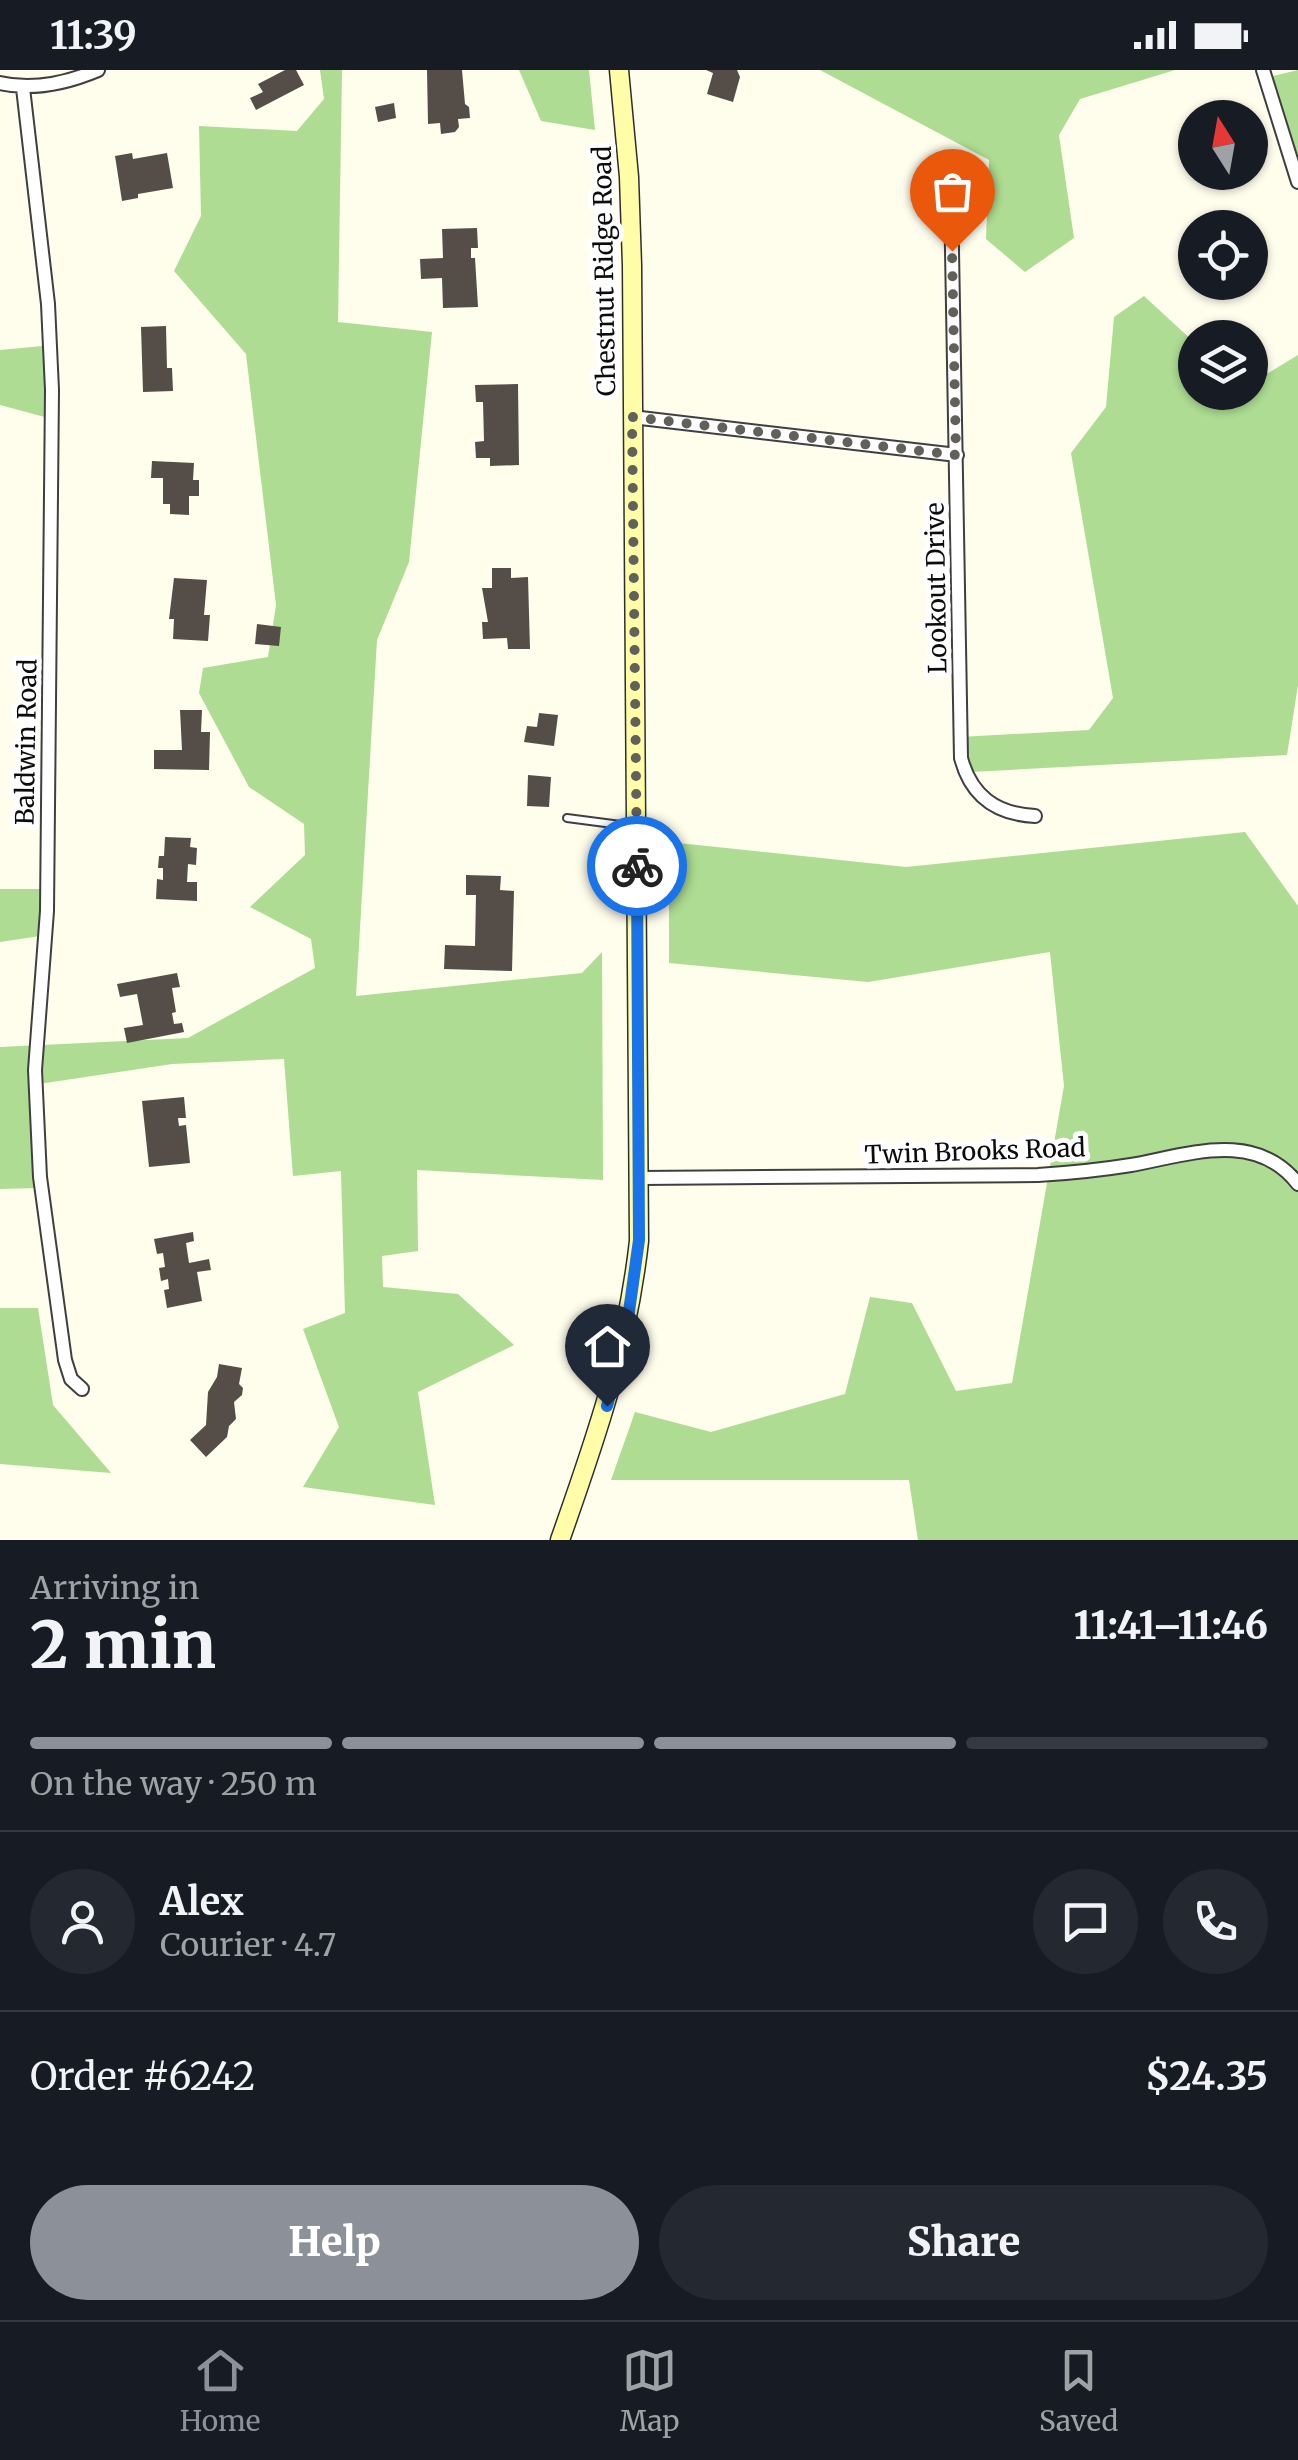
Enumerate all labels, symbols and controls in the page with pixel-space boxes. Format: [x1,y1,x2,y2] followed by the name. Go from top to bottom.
[50,12,137,59] text: 11:39
[1178,100,1268,190] north arrow
[1178,100,1268,410] map controls
[586,146,622,396] street label: Chestnut Ridge Road
[910,149,995,252] pin
[925,164,980,219] icon: bag
[1178,210,1268,300] button: locate
[1178,320,1268,410] button: layers
[919,502,953,674] street label: Lookout Drive
[9,659,43,825] street label: Baldwin Road
[587,816,687,916] courier
[610,839,665,894] icon: bike
[864,1131,1086,1171] street label: Twin Brooks Road
[565,1304,650,1407] pin
[580,1319,635,1374] icon: home
[30,1568,199,1608] text: Arriving in
[1074,1602,1268,1649] text: 11:41–11:46
[30,1604,216,1686] text: 2 min
[30,1764,317,1804] text: On the way · 250 m
[30,1869,135,1974] button: person
[1033,1869,1138,1974] button: chat
[1163,1869,1268,1974] button: phone
[160,1878,244,1925] text: Alex
[160,1925,336,1965] text: Courier · 4.7
[30,2053,255,2100] text: Order #6242
[1145,2053,1268,2100] text: $24.35
[30,2185,639,2300] button: Help
[659,2185,1268,2300] button: Share
[180,2343,260,2439] tab: Home
[620,2343,680,2439] tab: Map
[1039,2343,1118,2439] tab: Saved

